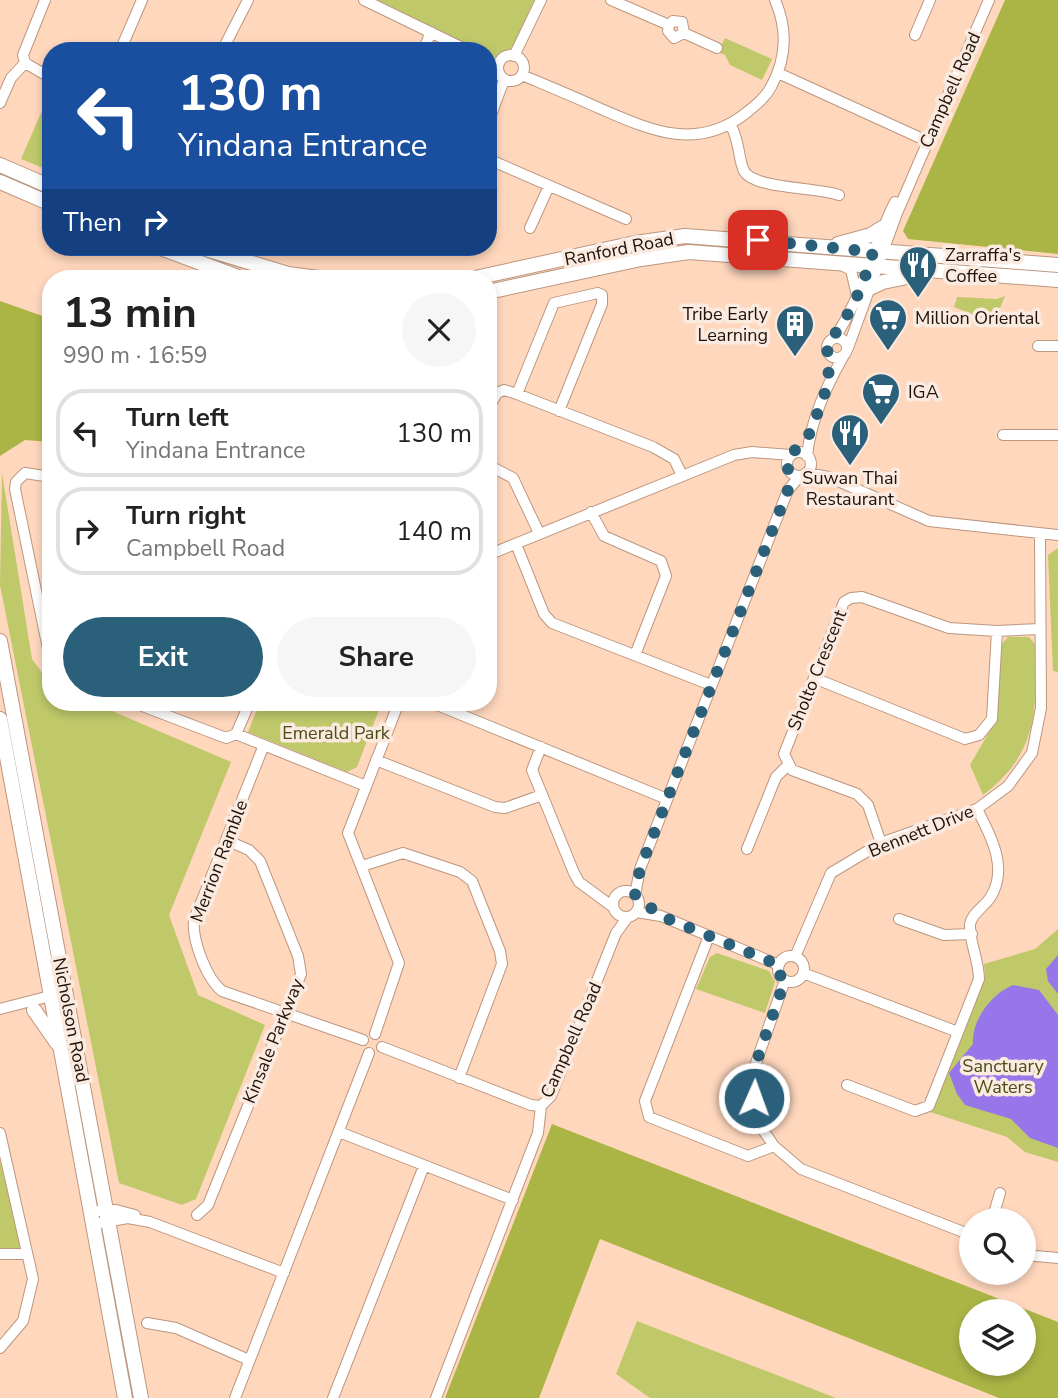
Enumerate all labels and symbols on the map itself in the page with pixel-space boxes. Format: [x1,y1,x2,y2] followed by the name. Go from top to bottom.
[914,28,986,152] street label: Campbell Road
[728,210,788,270] pin
[562,227,676,271] street label: Ranford Road
[945,243,1021,288] place label: Zarraffa's Coffee
[897,244,939,299] restaurant icon: Zarraffa's Coffee
[867,297,909,352] supermarket icon: Million Oriental
[683,302,769,347] place label: Tribe Early Learning
[774,303,816,358] building icon: Tribe Early Learning
[915,306,1040,330] place label: Million Oriental
[860,371,902,426] supermarket icon: IGA
[908,380,939,404] place label: IGA
[829,412,871,467] restaurant icon: Suwan Thai Restaurant
[802,466,898,511] place label: Suwan Thai Restaurant
[782,605,852,734] street label: Sholto Crescent
[282,721,391,745] park label: Emerald Park
[185,796,253,926] street label: Merrion Ramble
[865,799,977,863] street label: Bennett Drive
[47,956,95,1084] street label: Nicholson Road
[237,974,309,1107] street label: Kinsale Parkway
[535,978,607,1102] street label: Campbell Road
[962,1054,1044,1099] park label: Sanctuary Waters
[717,1061,791,1135] position arrow

